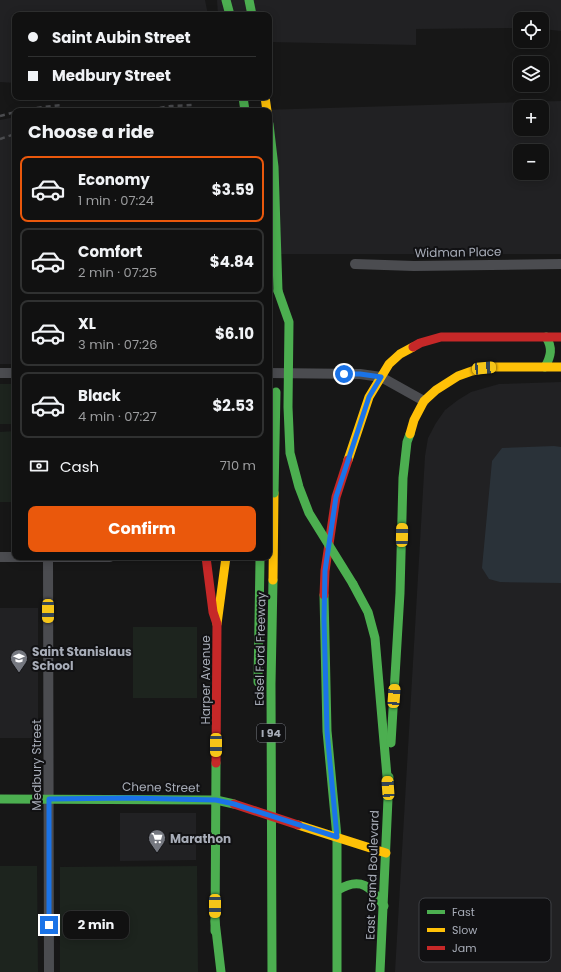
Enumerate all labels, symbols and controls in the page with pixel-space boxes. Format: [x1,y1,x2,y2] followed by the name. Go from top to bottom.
[513,12,549,180] map controls
[513,12,549,48] button: locate
[52,27,191,48] text: Saint Aubin Street
[513,56,549,92] button: layers
[52,65,171,86] text: Medbury Street
[513,100,549,136] button: +
[28,119,154,144] text: Choose a ride
[513,144,549,180] button: −
[78,169,150,190] text: Economy
[30,171,66,207] icon: car
[212,179,254,200] text: $3.59
[78,191,154,210] text: 1 min · 07:24
[78,241,142,262] text: Comfort
[30,243,66,279] icon: car
[414,243,502,261] street label: Widman Place
[210,251,254,272] text: $4.84
[78,263,157,282] text: 2 min · 07:25
[78,313,96,334] text: XL
[30,315,66,351] icon: car
[215,323,254,344] text: $6.10
[78,335,158,354] text: 3 min · 07:26
[472,361,496,375] car
[335,365,353,383] route start
[78,385,121,406] text: Black
[30,387,66,423] icon: car
[213,395,254,416] text: $2.53
[78,407,157,426] text: 4 min · 07:27
[28,455,50,477] icon: cash
[60,456,99,477] text: Cash
[220,456,256,475] text: 710 m
[28,506,256,552] button: Confirm
[396,523,408,547] car
[251,592,269,706] street label: Edsel Ford Freeway
[42,599,54,623] car
[197,635,214,725] street label: Harper Avenue
[32,643,132,674] place label: Saint Stanislaus School
[9,648,29,673] school or university icon: Saint Stanislaus School
[387,684,401,708] car
[28,719,45,811] street label: Medbury Street
[257,724,285,742] road number: I 94
[210,733,222,757] car
[381,776,395,800] car
[122,778,200,796] street label: Chene Street
[361,810,383,940] street label: East Grand Boulevard
[147,828,167,853] supermarket icon: Marathon
[170,830,231,847] place label: Marathon
[209,894,221,918] car
[419,898,551,962] legend
[452,904,475,920] text: Fast
[63,911,129,939] callout: 2 min
[78,915,114,934] text: 2 min
[40,916,58,934] route end
[452,922,477,938] text: Slow
[452,940,477,956] text: Jam

